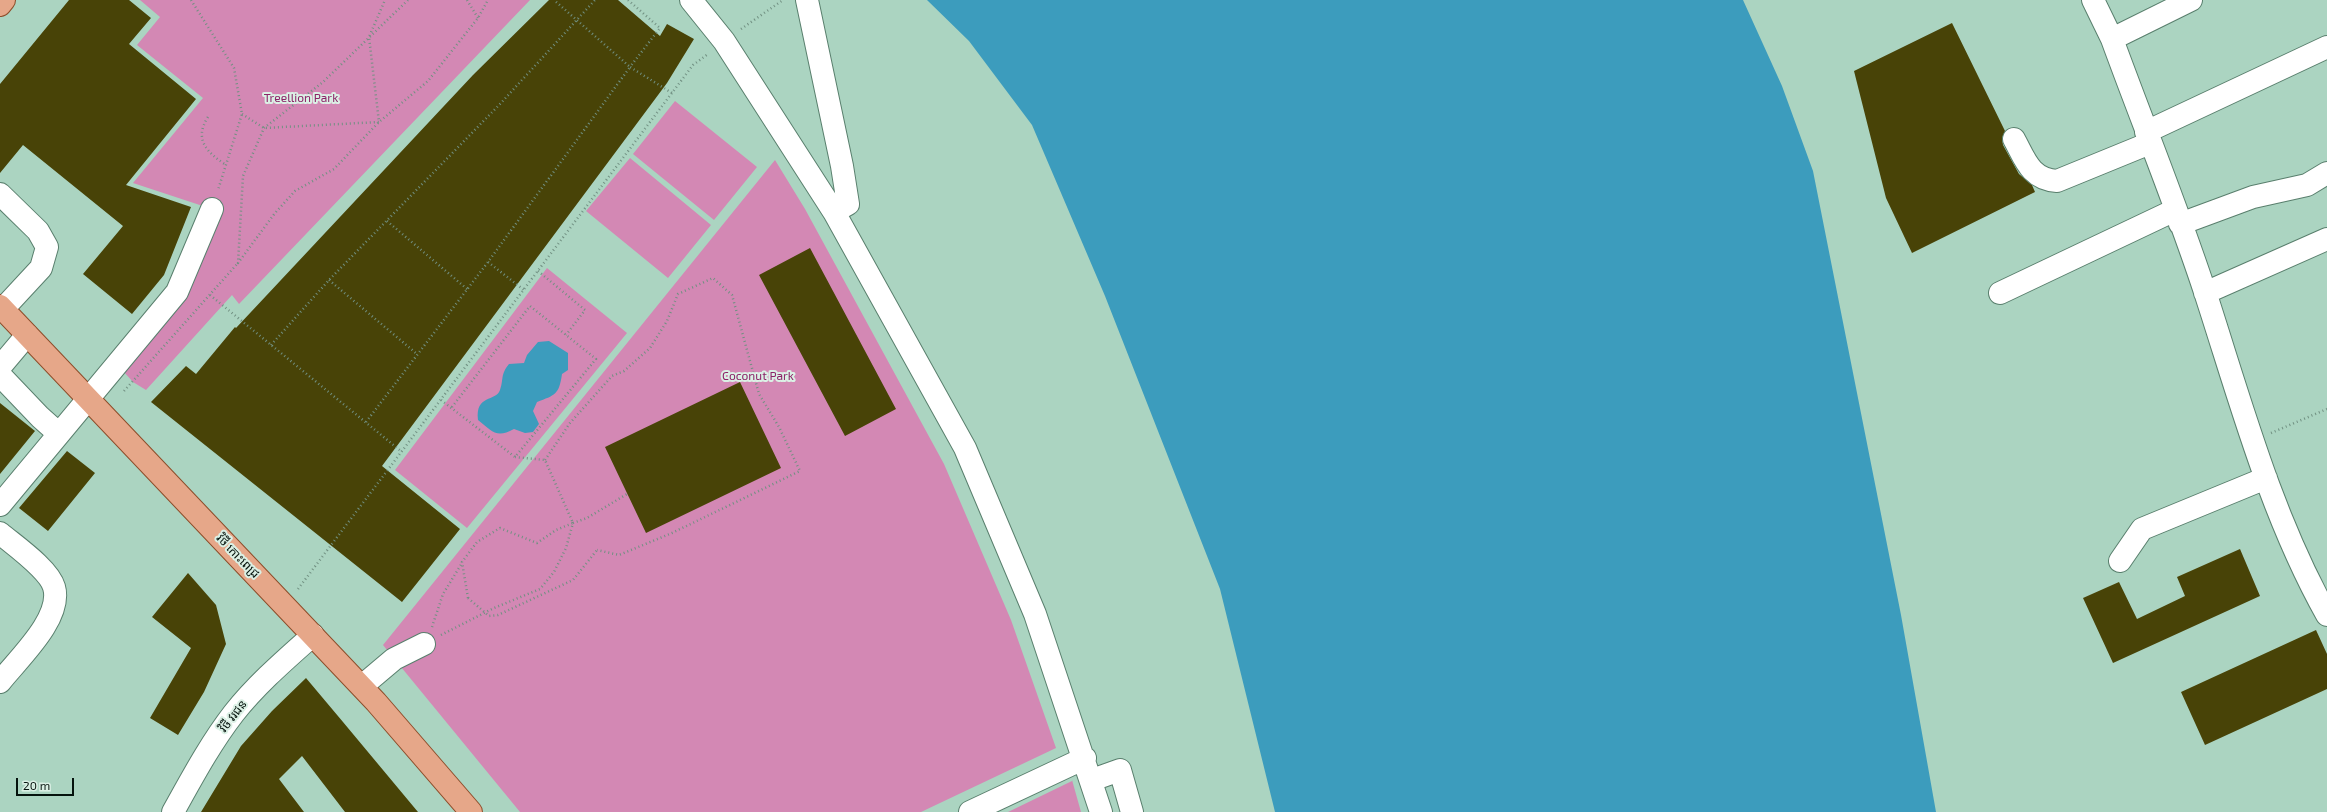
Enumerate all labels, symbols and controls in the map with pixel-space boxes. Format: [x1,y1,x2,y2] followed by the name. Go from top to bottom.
[264,91,338,105] park label: Treellion Park
[722,369,794,383] park label: Coconut Park
[214,531,262,581] street label: វិថី កោះពេជ្រ
[216,697,250,735] street label: វិថី វរជន
[18,770,76,796] scale bar
[23,778,50,792] text: 20 m

